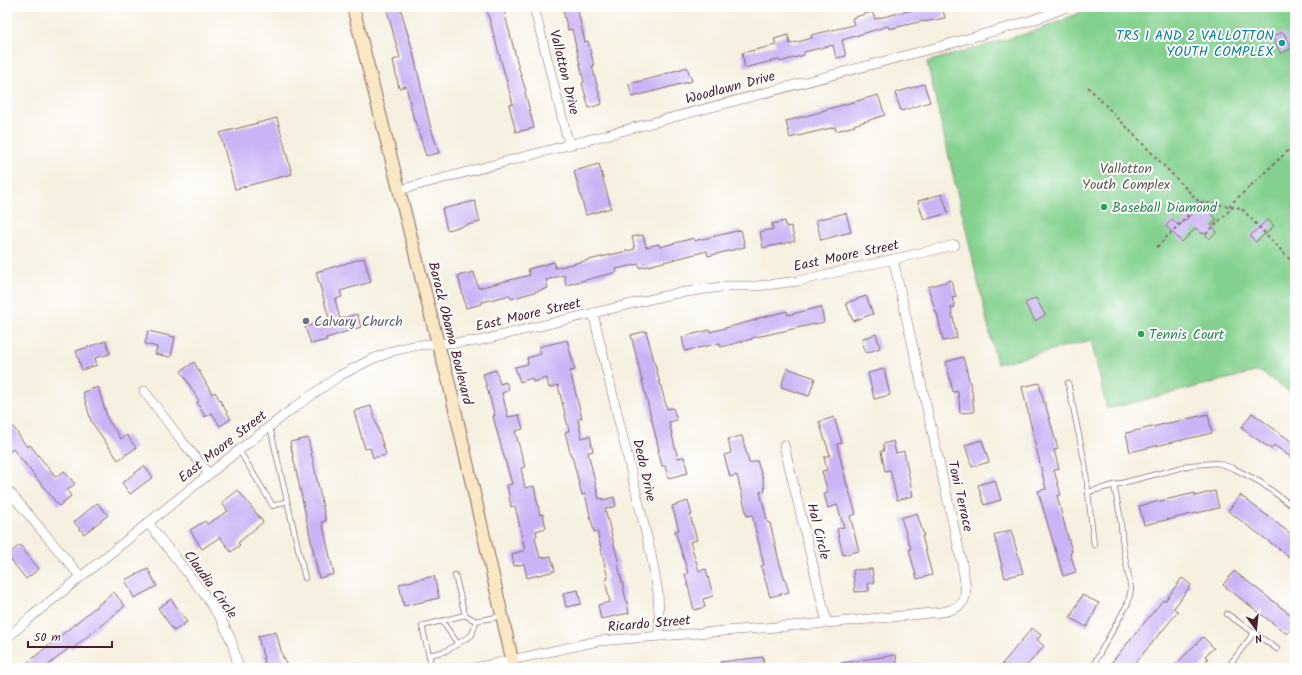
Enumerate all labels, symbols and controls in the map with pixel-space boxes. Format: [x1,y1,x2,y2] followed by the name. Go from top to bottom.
[1116,25,1275,63] place label: TRS 1 AND 2 VALLOTTON YOUTH COMPLEX
[543,28,585,118] street label: Vallotton Drive
[1277,38,1287,48] marker: TRS 1 AND 2 VALLOTTON YOUTH COMPLEX
[683,65,778,111] street label: Woodlawn Drive
[1082,158,1171,196] park label: Vallotton Youth Complex
[1112,197,1218,219] place label: Baseball Diamond
[1099,202,1109,212] marker: Baseball Diamond
[791,234,902,278] street label: East Moore Street
[422,259,479,408] street label: Barack Obama Boulevard
[473,292,584,338] street label: East Moore Street
[314,311,403,333] place label: Calvary Church
[301,316,311,326] marker: Calvary Church
[1149,324,1225,346] place label: Tennis Court
[1136,329,1146,339] marker: Tennis Court
[173,405,272,489] street label: East Moore Street
[626,437,662,504] street label: Dedo Drive
[941,458,979,535] street label: Toni Terrace
[800,501,836,562] street label: Hal Circle
[178,546,243,624] street label: Claudia Circle
[607,609,692,639] street label: Ricardo Street
[1236,609,1276,649] north arrow
[28,623,112,649] scale bar
[34,628,61,647] text: 50 m
[1253,628,1264,647] text: N

